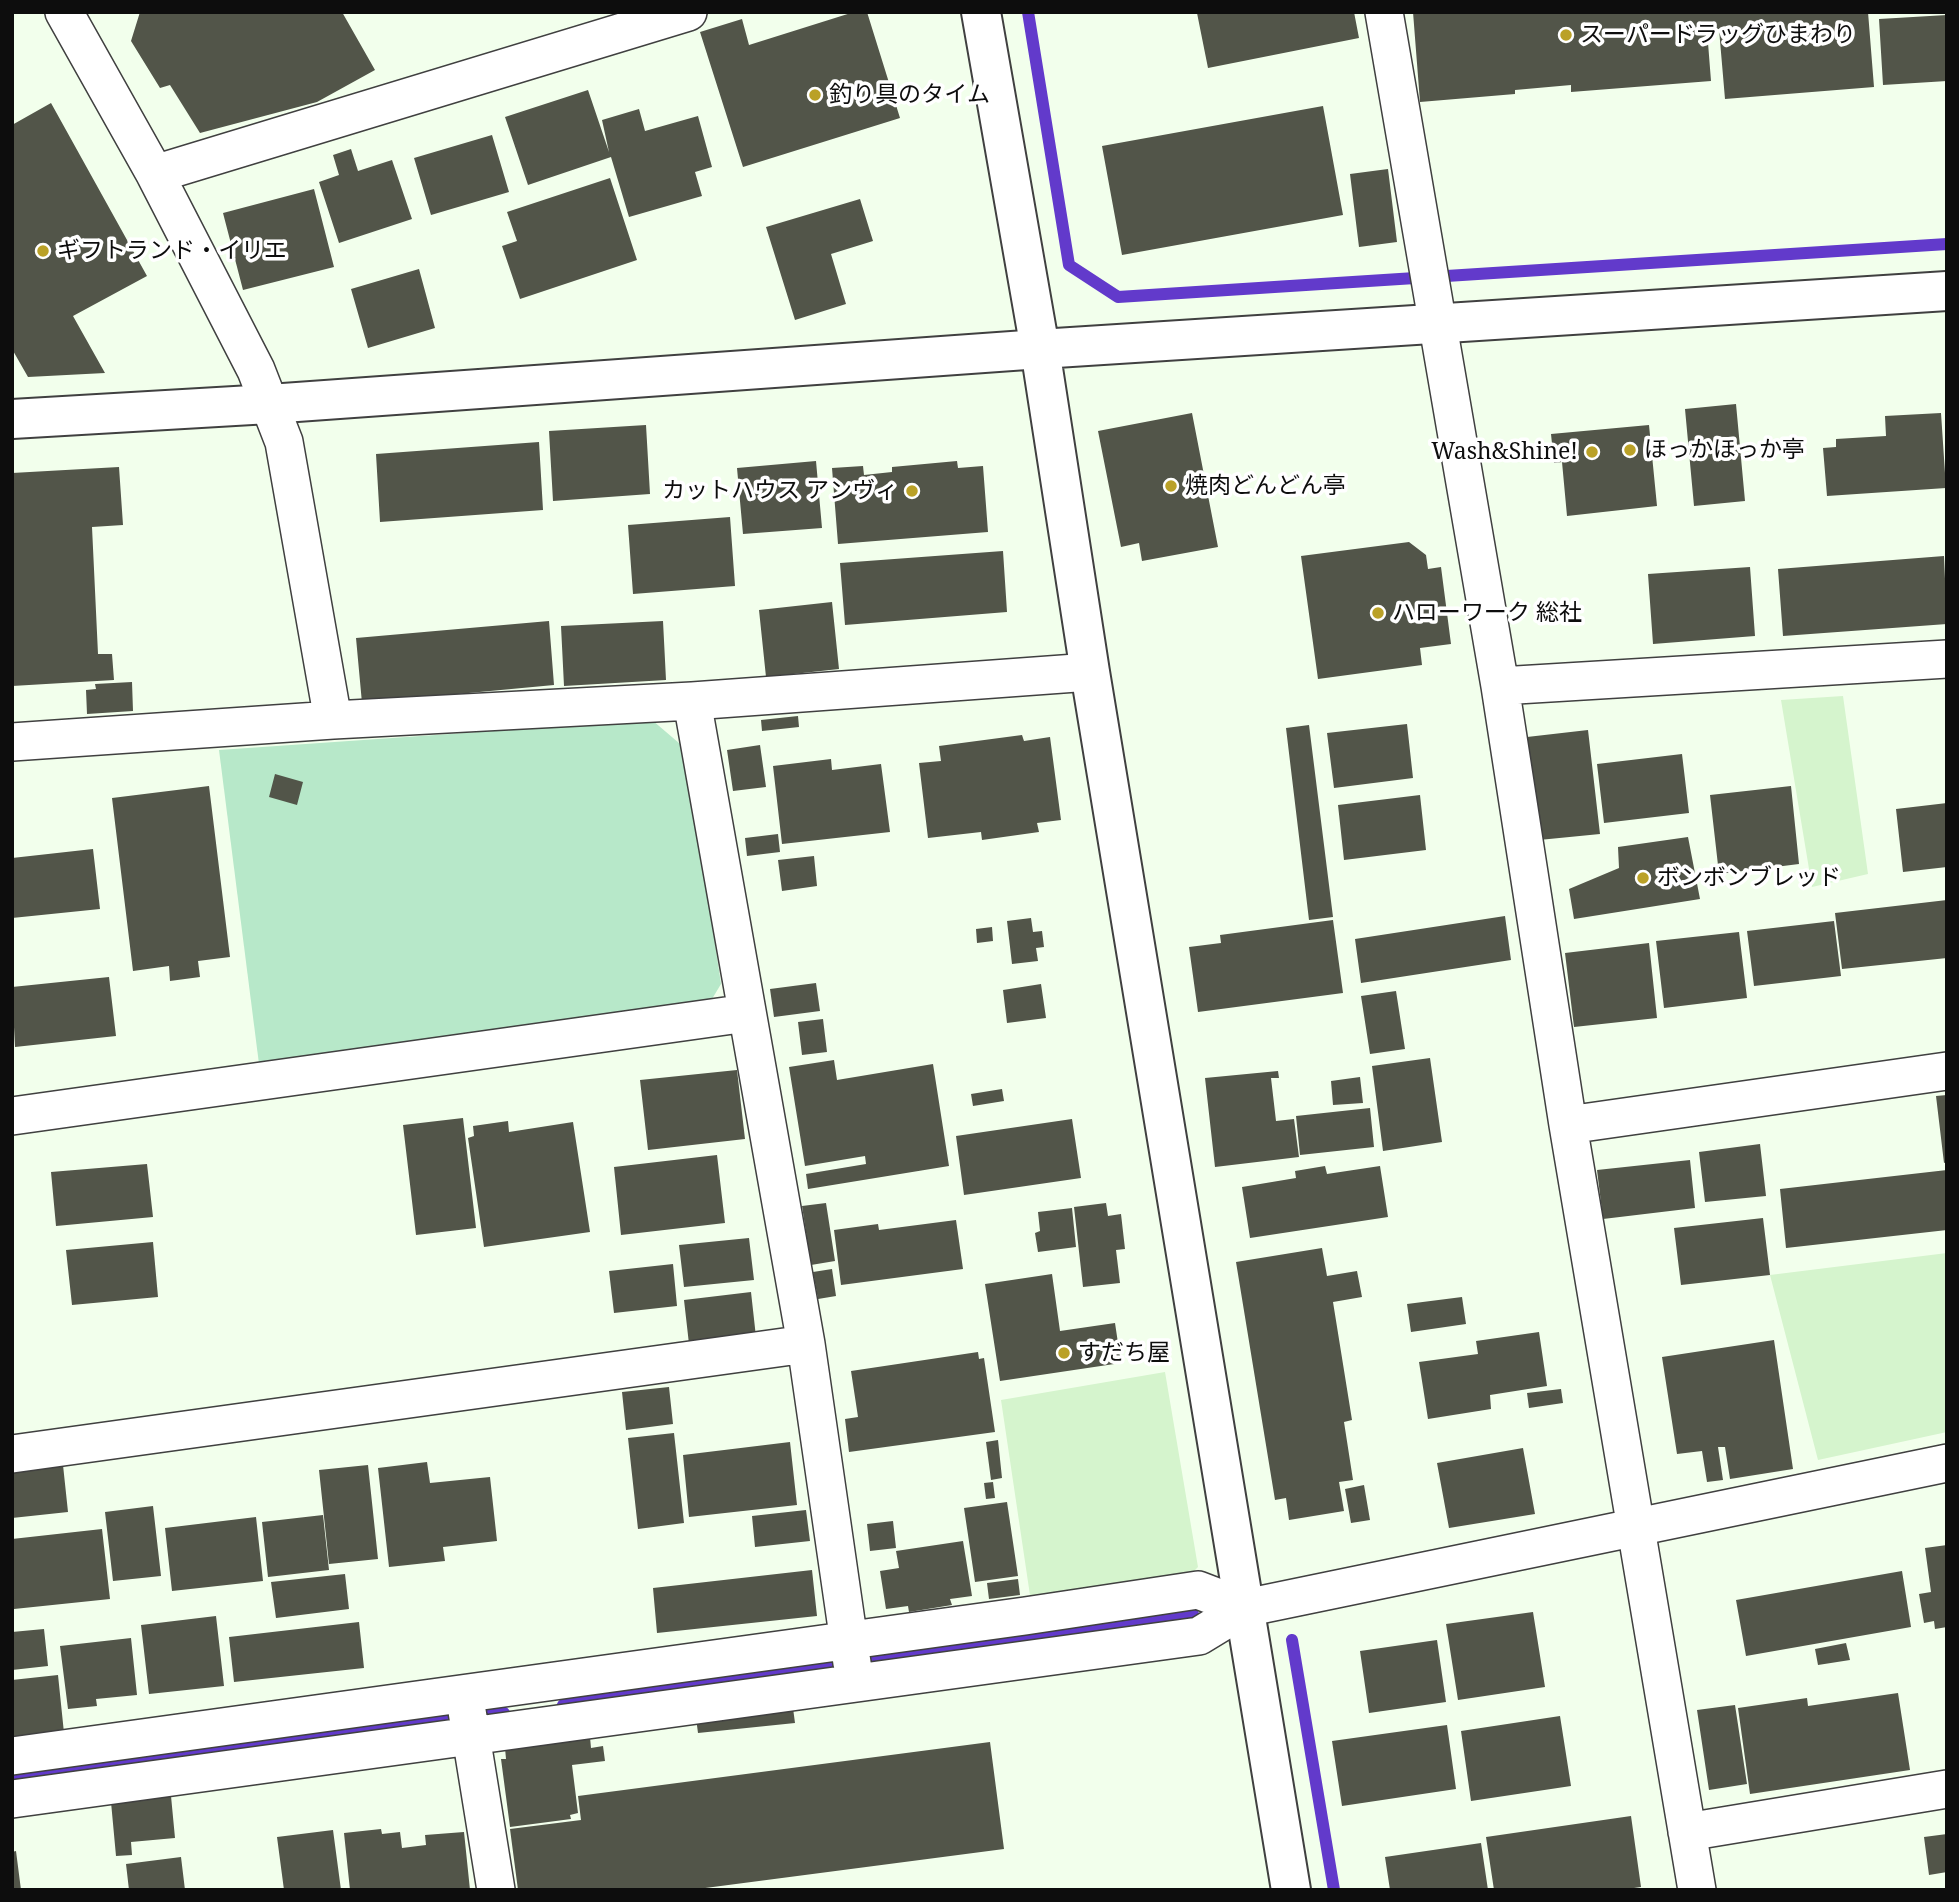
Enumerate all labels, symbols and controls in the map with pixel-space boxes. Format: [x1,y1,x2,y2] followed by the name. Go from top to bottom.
[1580,21,1856,49] place label: スーパードラッグひまわり
[1558,27,1574,43] marker: スーパードラッグひまわり
[829,81,990,109] place label: 釣り具のタイム
[807,87,823,103] marker: 釣り具のタイム
[57,237,287,265] place label: ギフトランド・イリエ
[35,243,51,259] marker: ギフトランド・イリエ
[1644,436,1805,464] place label: ほっかほっか亭
[1431,438,1578,466] place label: Wash&Shine!
[1622,442,1638,458] marker: ほっかほっか亭
[1584,444,1600,460] marker: Wash&Shine!
[1185,472,1346,500] place label: 焼肉どんどん亭
[662,477,898,505] place label: カットハウス アンヴィ
[1163,478,1179,494] marker: 焼肉どんどん亭
[904,483,920,499] marker: カットハウス アンヴィ
[1392,599,1582,627] place label: ハローワーク 総社
[1370,605,1386,621] marker: ハローワーク 総社
[1657,864,1841,892] place label: ボンボンブレッド
[1635,870,1651,886] marker: ボンボンブレッド
[1078,1339,1170,1367] place label: すだち屋
[1056,1345,1072,1361] marker: すだち屋

